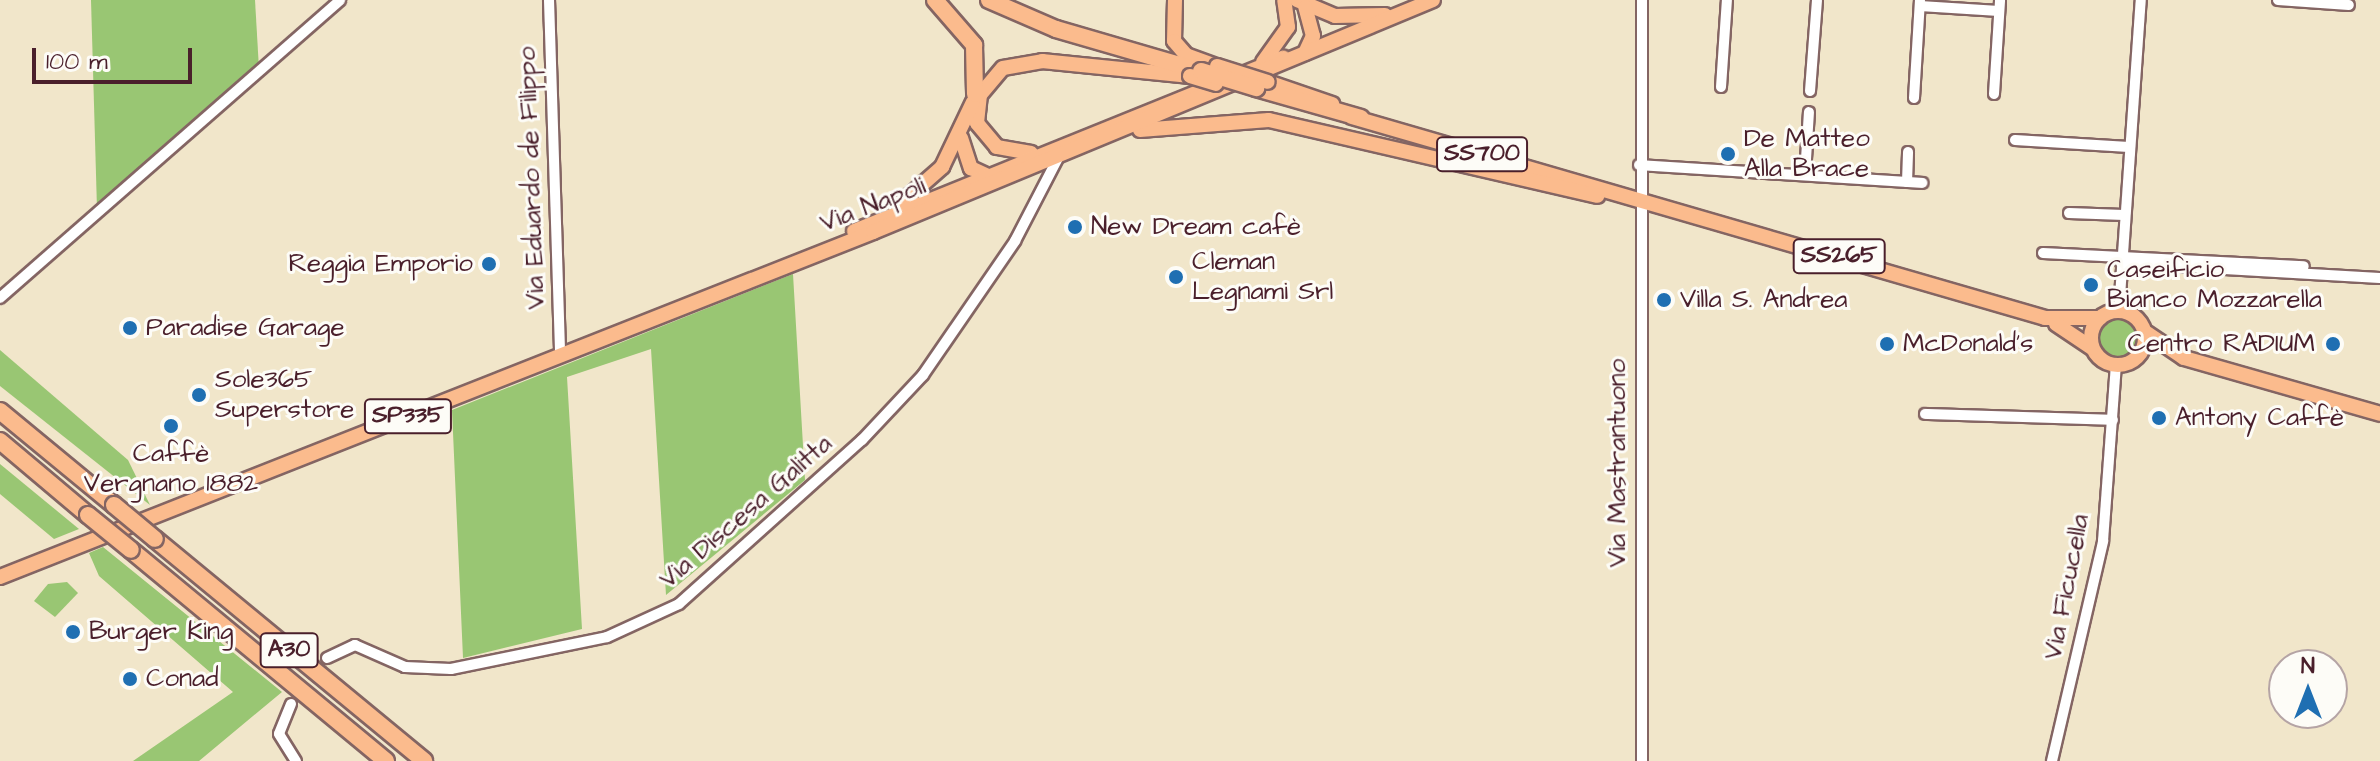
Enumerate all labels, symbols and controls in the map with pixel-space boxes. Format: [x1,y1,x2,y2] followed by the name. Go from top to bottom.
[36,32,196,82] scale bar
[46,45,108,79] text: 100 m
[512,46,552,310] street label: Via Eduardo de Filippo
[1744,123,1870,184] place label: De Matteo Alla Brace
[1436,134,1528,174] road number: SS700
[1719,145,1737,163] marker: De Matteo Alla Brace
[816,171,930,239] street label: Via Napoli
[1091,211,1301,243] place label: New Dream cafè
[1066,218,1084,236] marker: New Dream cafè
[1791,236,1887,276] road number: SS265
[1192,246,1333,308] place label: Cleman Legnami Srl
[288,248,473,280] place label: Reggia Emporio
[2107,254,2322,316] place label: Caseificio Bianco Mozzarella
[480,255,498,273] marker: Reggia Emporio
[1167,268,1185,286] marker: Cleman Legnami Srl
[2082,276,2100,294] marker: Caseificio Bianco Mozzarella
[1680,284,1847,316] place label: Villa S. Andrea
[1655,291,1673,309] marker: Villa S. Andrea
[146,312,344,344] place label: Paradise Garage
[121,319,139,337] marker: Paradise Garage
[1903,328,2033,360] place label: McDonald's
[2128,328,2315,360] place label: Centro RADIUM
[2322,333,2344,355] marker: Centro RADIUM
[1878,335,1896,353] marker: McDonald's
[1602,359,1634,567] street label: Via Mastrantuono
[215,364,354,426] place label: Sole365 Superstore
[190,386,208,404] marker: Sole365 Superstore
[362,396,454,436] road number: SP335
[2175,402,2344,434] place label: Antony Caffè
[2150,409,2168,427] marker: Antony Caffè
[162,417,180,435] marker: Caffè Vergnano 1882
[653,429,839,595] street label: Via Discesa Galitta
[84,438,258,500] place label: Caffè Vergnano 1882
[2038,512,2096,662] street label: Via Ficucella
[89,616,233,648] place label: Burger King
[64,623,82,641] marker: Burger King
[259,630,319,670] road number: A30
[2268,649,2348,729] north arrow
[2301,651,2315,682] text: N
[146,663,219,695] place label: Conad
[121,670,139,688] marker: Conad

